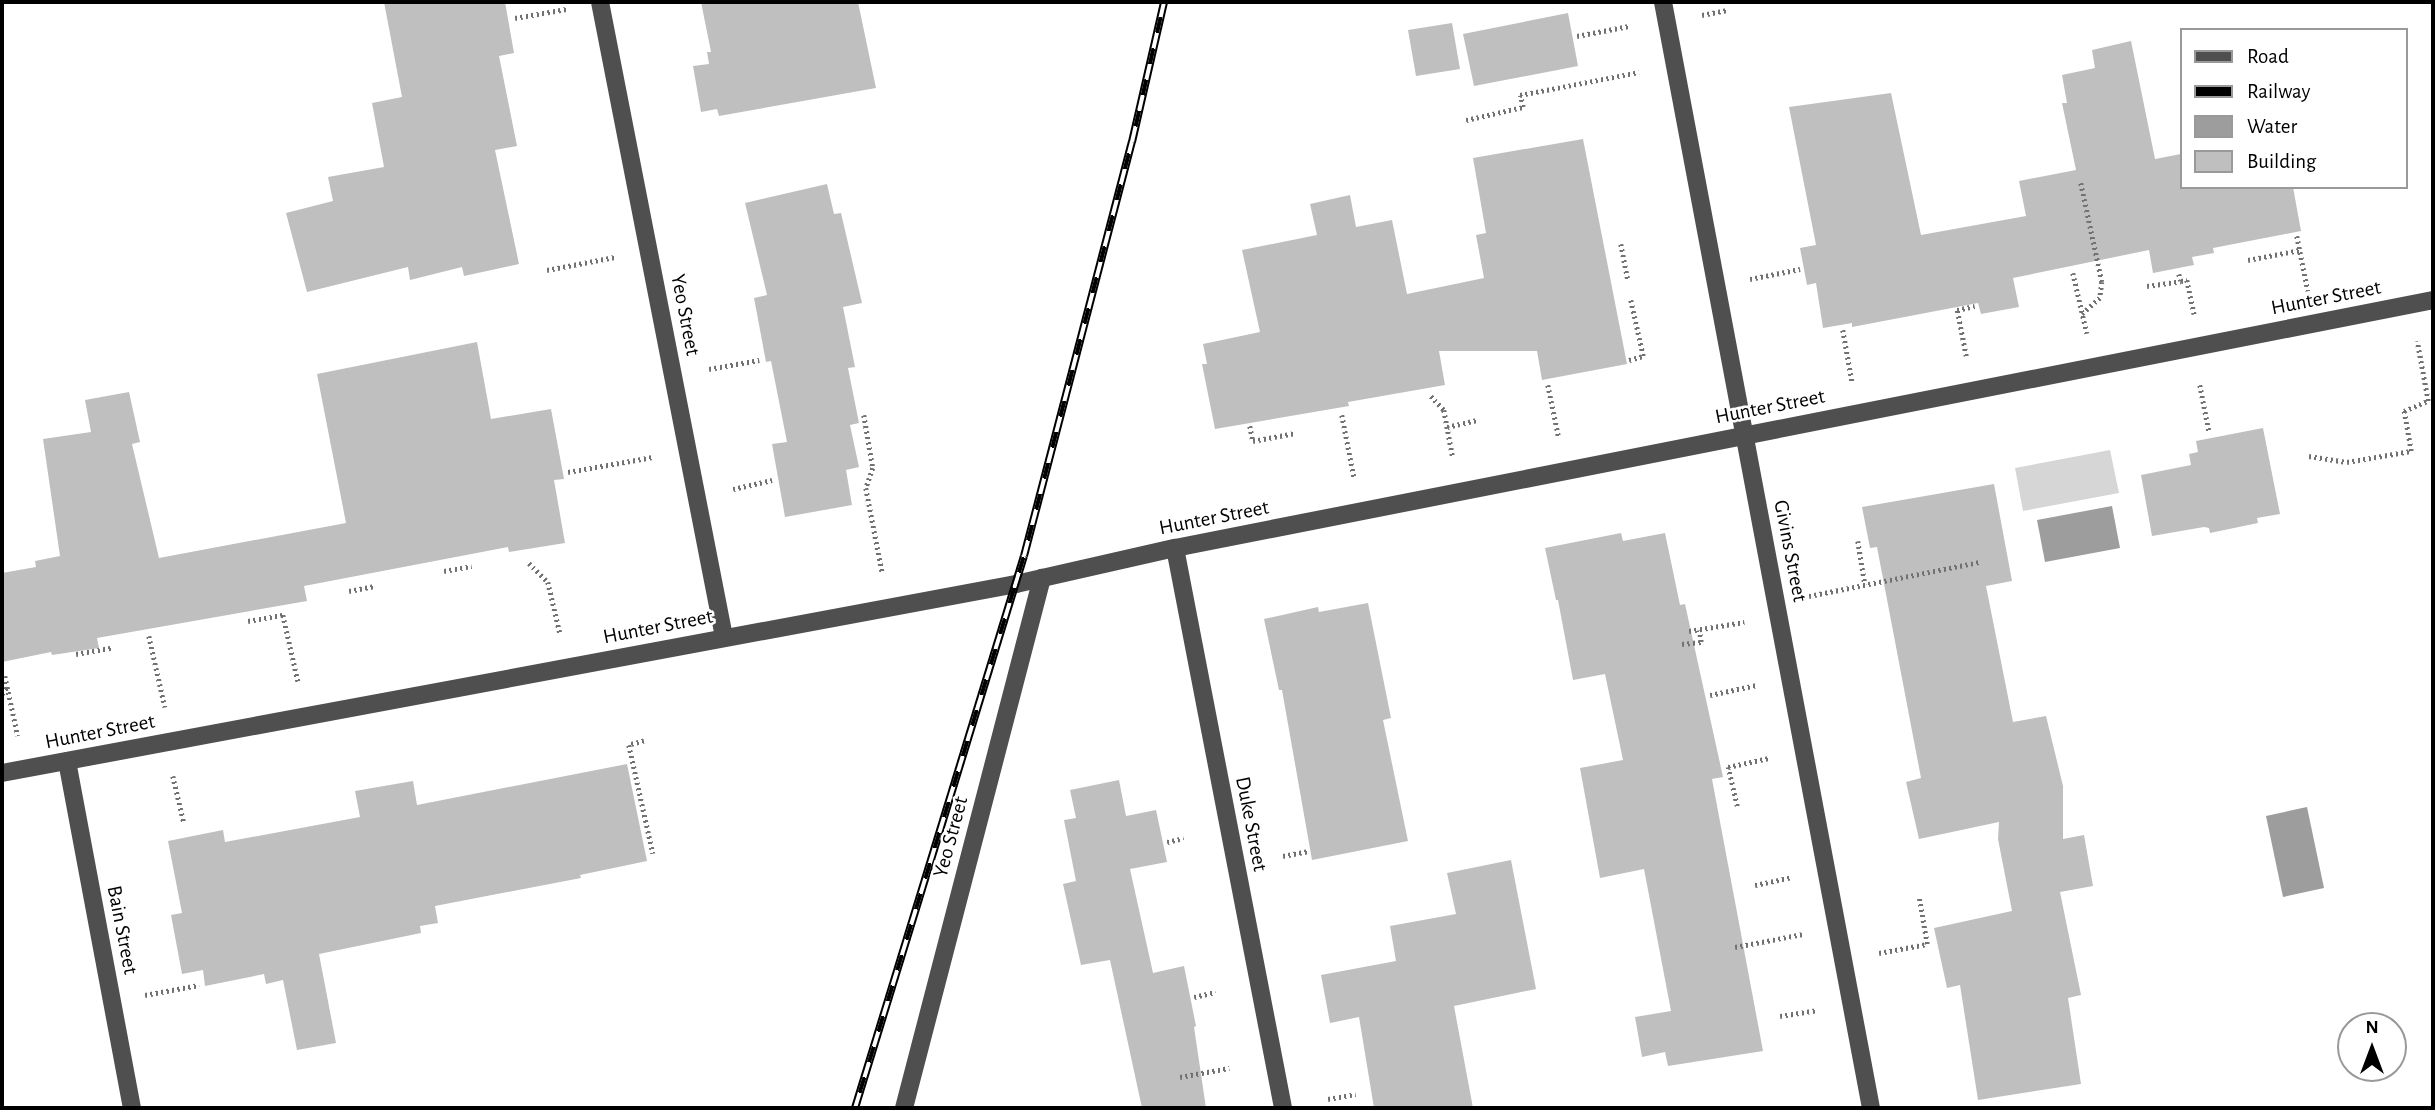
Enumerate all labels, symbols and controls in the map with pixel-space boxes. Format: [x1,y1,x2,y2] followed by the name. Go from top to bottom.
[2180,28,2407,189] legend
[2247,46,2289,67] text: Road
[2247,81,2310,102] text: Railway
[2247,116,2297,137] text: Water
[2247,151,2316,172] text: Building
[665,272,705,358] street label: Yeo Street
[2269,275,2383,321] street label: Hunter Street
[1713,384,1827,430] street label: Hunter Street
[1157,495,1271,541] street label: Hunter Street
[1768,498,1812,604] street label: Givins Street
[601,604,715,650] street label: Hunter Street
[43,709,157,755] street label: Hunter Street
[1229,774,1273,874] street label: Duke Street
[928,794,974,880] street label: Yeo Street
[101,884,143,976] street label: Bain Street
[2337,1012,2407,1082] north arrow
[2365,1018,2379,1037] text: N

